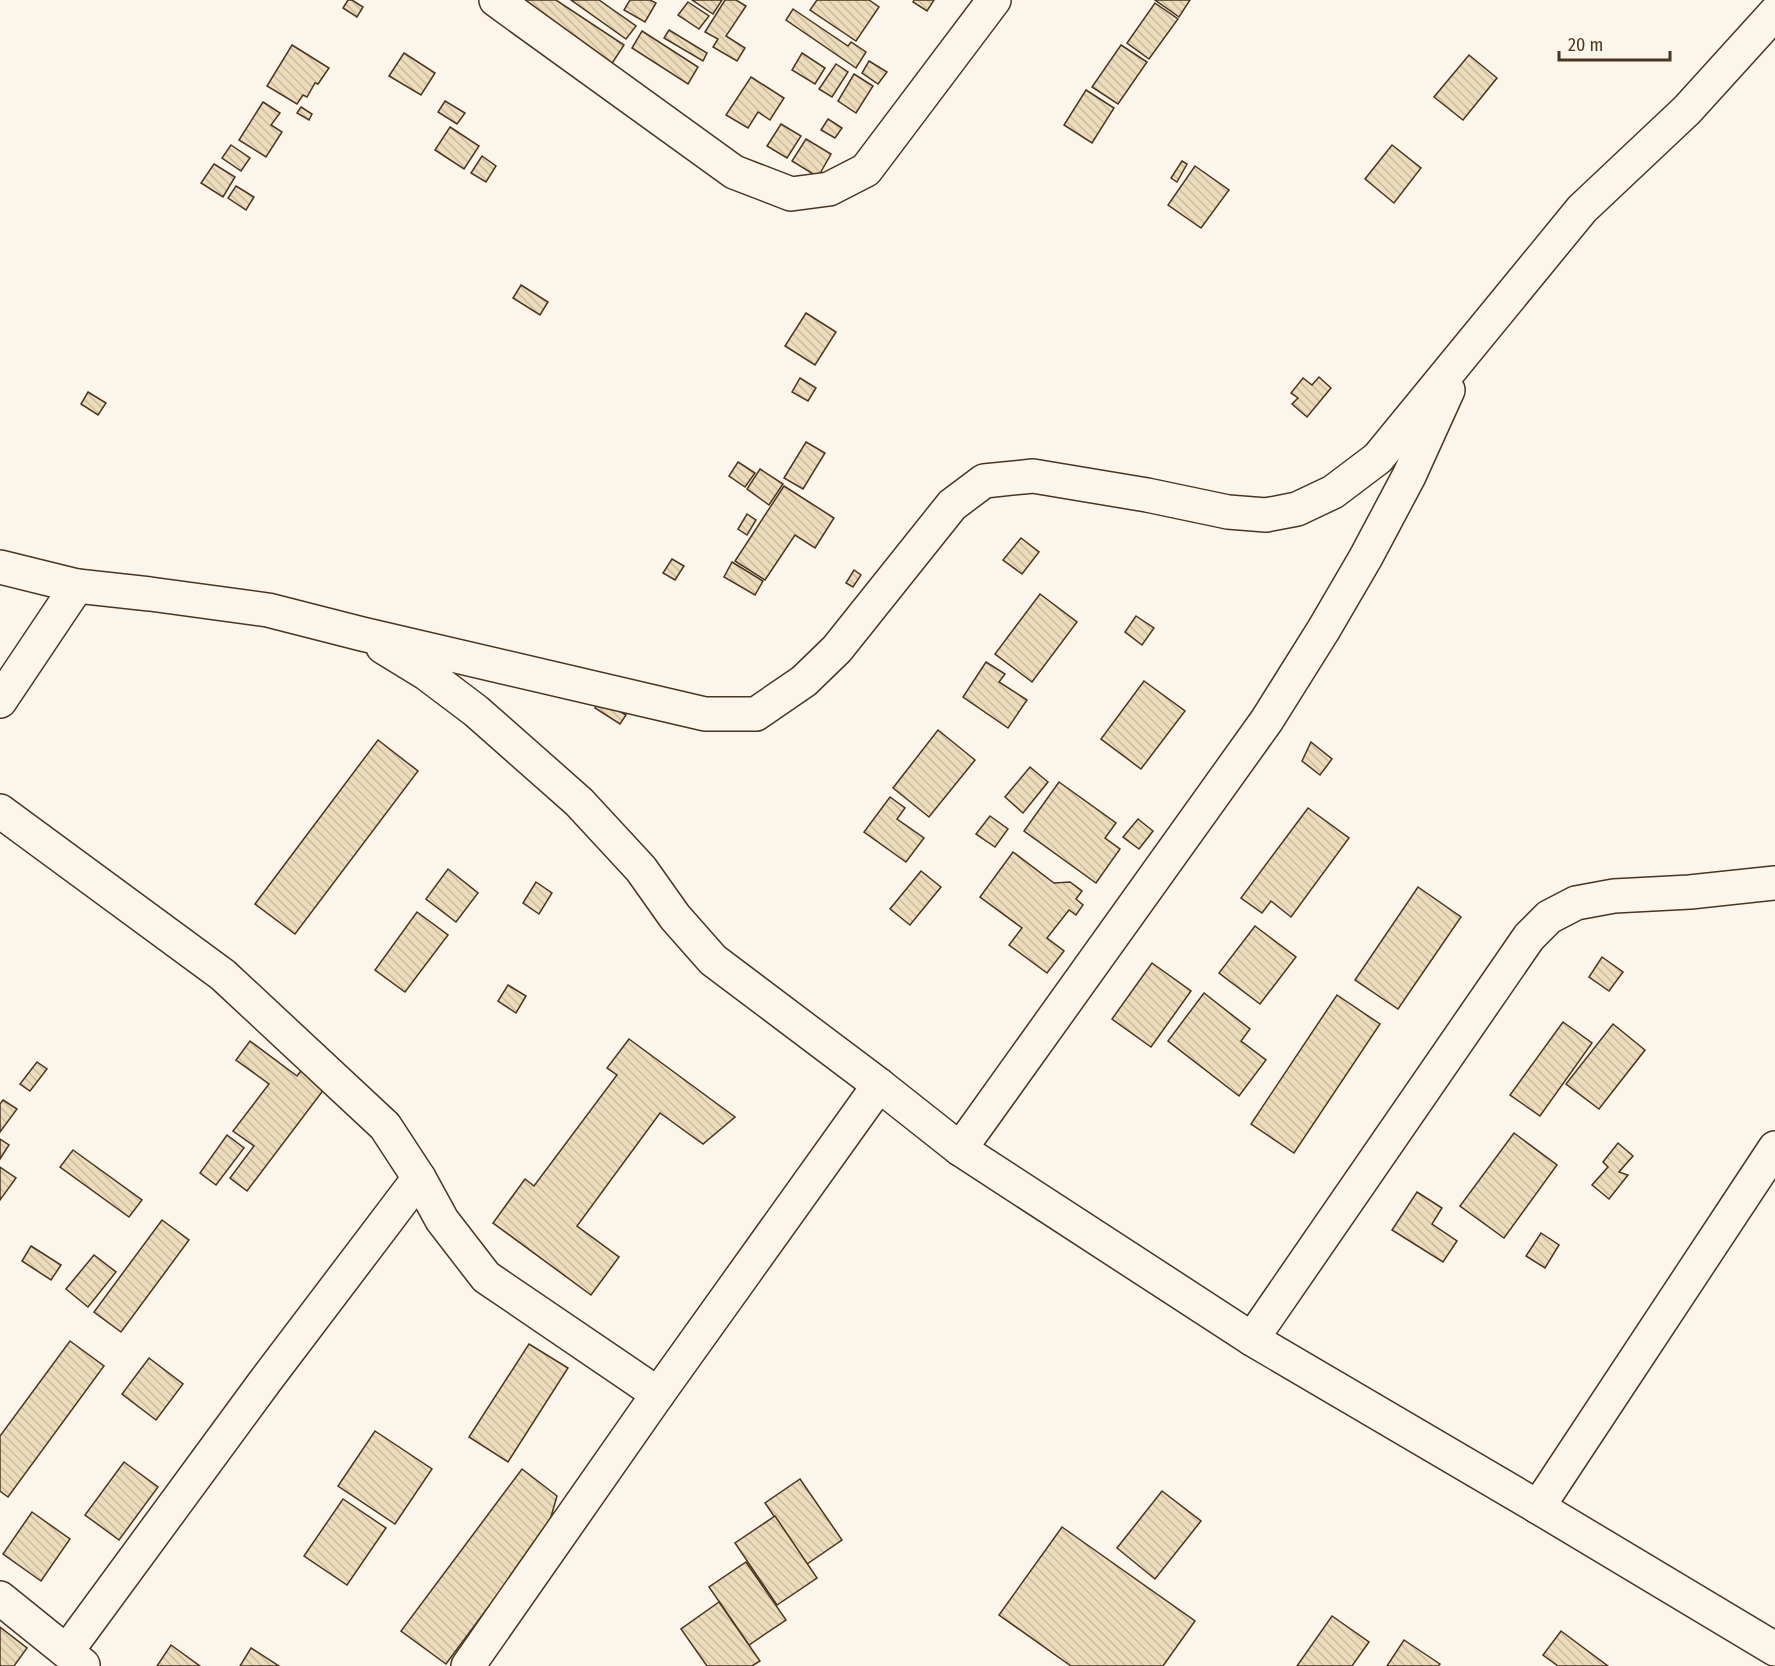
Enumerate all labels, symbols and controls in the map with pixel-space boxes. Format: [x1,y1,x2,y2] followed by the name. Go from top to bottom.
[1559,24,1670,62] scale bar
[1568,34,1603,56] text: 20 m

